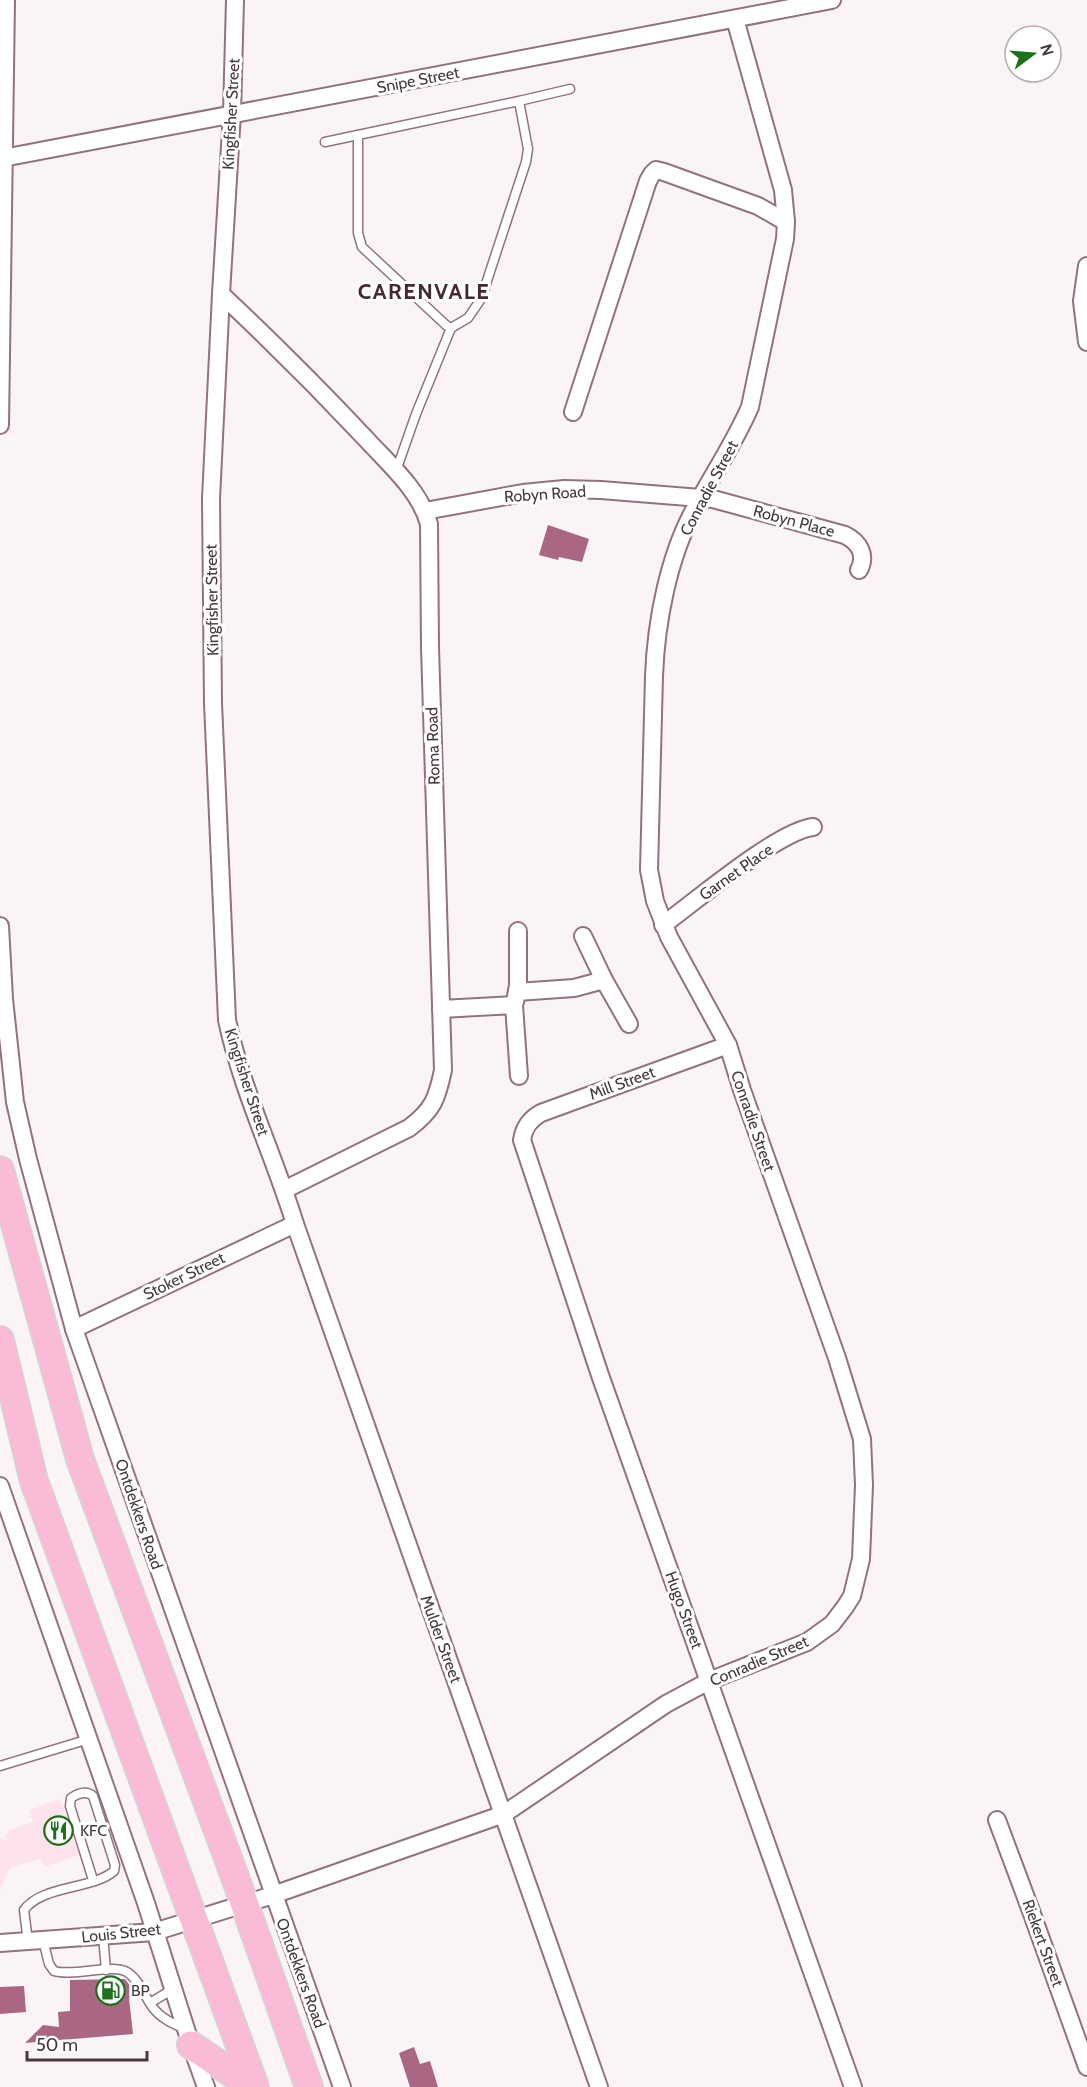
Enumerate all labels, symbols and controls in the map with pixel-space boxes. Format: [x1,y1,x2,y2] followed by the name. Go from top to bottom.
[1003,24,1063,84] north arrow
[1036,42,1058,58] text: N
[219,57,243,170] street label: Kingfisher Street
[375,63,461,97] street label: Snipe Street
[358,278,490,305] district label: CARENVALE
[676,437,742,539] street label: Conradie Street
[503,482,587,506] street label: Robyn Road
[751,501,837,541] street label: Robyn Place
[202,543,222,656] street label: Kingfisher Street
[422,707,444,785] street label: Roma Road
[696,840,776,904] street label: Garnet Place
[221,1026,273,1139] street label: Kingfisher Street
[587,1062,658,1104] street label: Mill Street
[727,1068,779,1174] street label: Conradie Street
[140,1248,228,1304] street label: Stoker Street
[111,1456,167,1572] street label: Ontdekkers Road
[661,1569,707,1652] street label: Hugo Street
[416,1593,466,1686] street label: Mulder Street
[707,1631,812,1690] street label: Conradie Street
[43,1814,75,1846] restaurant icon: KFC
[80,1821,107,1840] place label: KFC
[1018,1897,1068,1990] street label: Riekert Street
[272,1915,330,2031] street label: Ontdekkers Road
[80,1919,162,1947] street label: Louis Street
[94,1974,126,2006] fuel station icon: BP
[131,1981,150,2000] place label: BP
[27,2024,147,2062] scale bar
[36,2034,78,2056] text: 50 m

